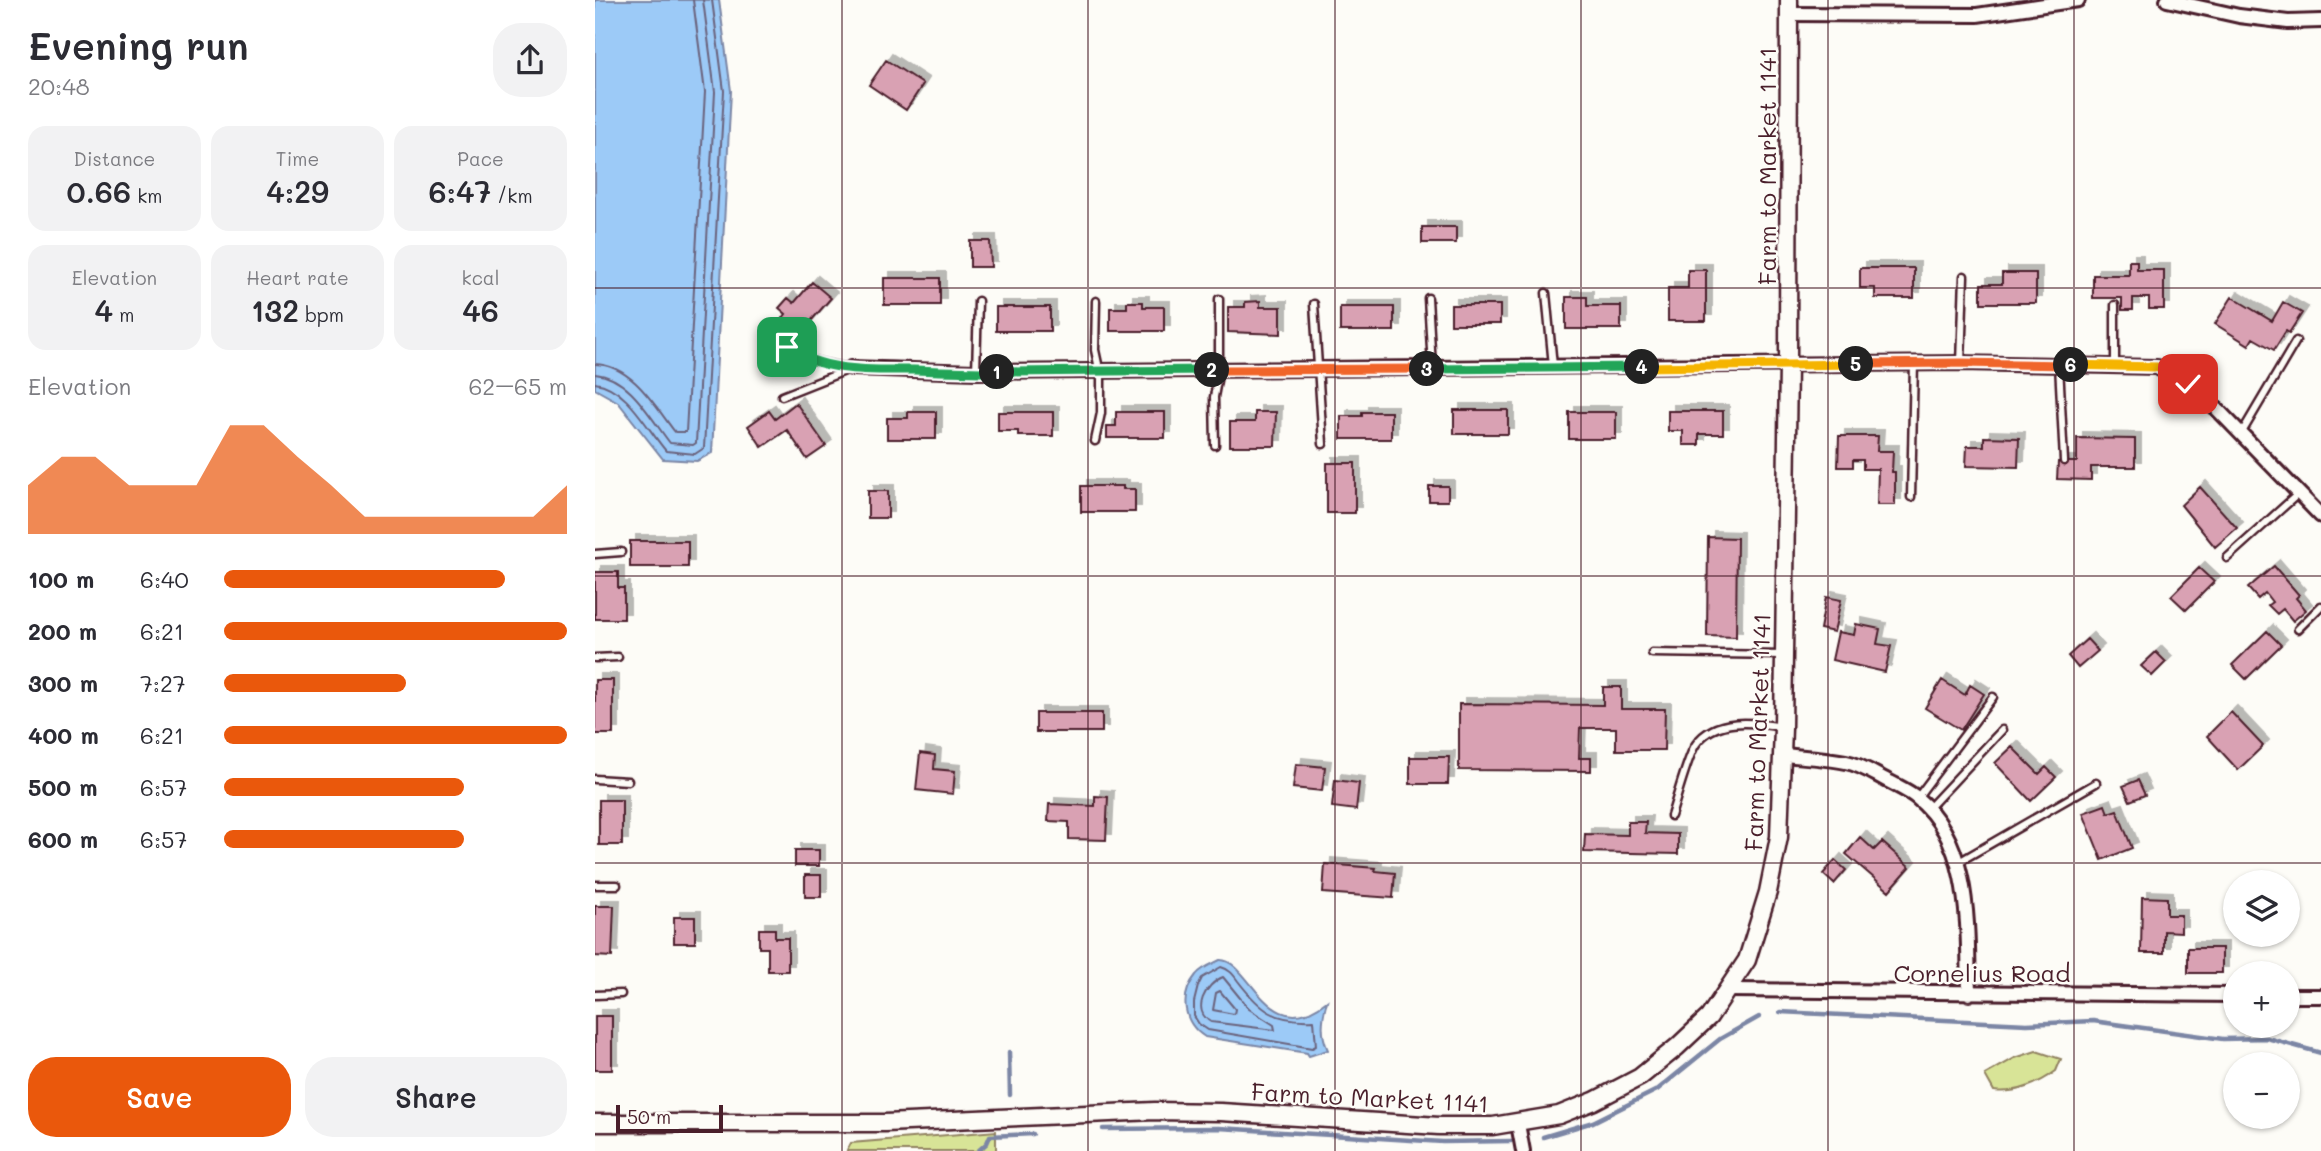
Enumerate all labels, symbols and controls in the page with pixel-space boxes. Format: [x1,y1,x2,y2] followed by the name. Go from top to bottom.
[28,20,249,70] text: Evening run
[493,23,567,97] button: share
[1751,47,1782,285] street label: Farm to Market 1141
[28,71,90,101] text: 20:48
[74,146,155,171] text: Distance
[276,146,319,171] text: Time
[457,146,504,171] text: Pace
[67,171,131,211] text: 0.66
[266,171,329,211] text: 4:29
[428,171,491,211] text: 6:47
[131,183,162,208] text: km
[491,183,533,208] text: /km
[72,265,157,290] text: Elevation
[246,265,349,290] text: Heart rate
[462,265,499,290] text: kcal
[95,290,113,330] text: 4
[251,290,299,330] text: 132
[462,290,499,330] text: 46
[113,302,134,327] text: m
[299,302,344,327] text: bpm
[757,317,817,377] pin
[768,328,806,366] icon: arrive
[1839,346,1873,382] pin: 5
[2053,348,2089,382] pin: 6
[1625,350,1659,384] pin: 4
[1850,351,1861,376] text: 5
[1195,352,1229,388] pin: 2
[1409,352,1445,386] pin: 3
[2065,352,2076,377] text: 6
[979,354,1015,390] pin: 1
[1635,354,1648,379] text: 4
[2158,354,2218,414] pin
[1421,356,1432,381] text: 3
[1206,357,1217,382] text: 2
[992,359,1001,384] text: 1
[2169,365,2207,403] icon: check
[28,371,131,401] text: Elevation
[468,371,567,401] text: 62–65 m
[28,564,94,594] text: 100 m
[140,564,189,594] text: 6:40
[1737,613,1777,851] street label: Farm to Market 1141
[28,616,97,646] text: 200 m
[140,616,184,646] text: 6:21
[28,668,98,698] text: 300 m
[140,668,186,698] text: 7:27
[28,720,99,750] text: 400 m
[140,720,184,750] text: 6:21
[28,772,98,802] text: 500 m
[140,772,187,802] text: 6:57
[28,824,98,854] text: 600 m
[140,824,187,854] text: 6:57
[2223,870,2300,1129] map controls
[2223,870,2300,947] button: layers
[1893,957,2071,988] street label: Cornelius Road
[2223,961,2300,1038] button: +
[2223,1052,2300,1129] button: −
[28,1057,291,1137] button: Save
[305,1057,567,1137] button: Share
[1250,1075,1490,1119] street label: Farm to Market 1141
[616,1102,723,1134] scale bar
[627,1104,671,1129] text: 50 m

